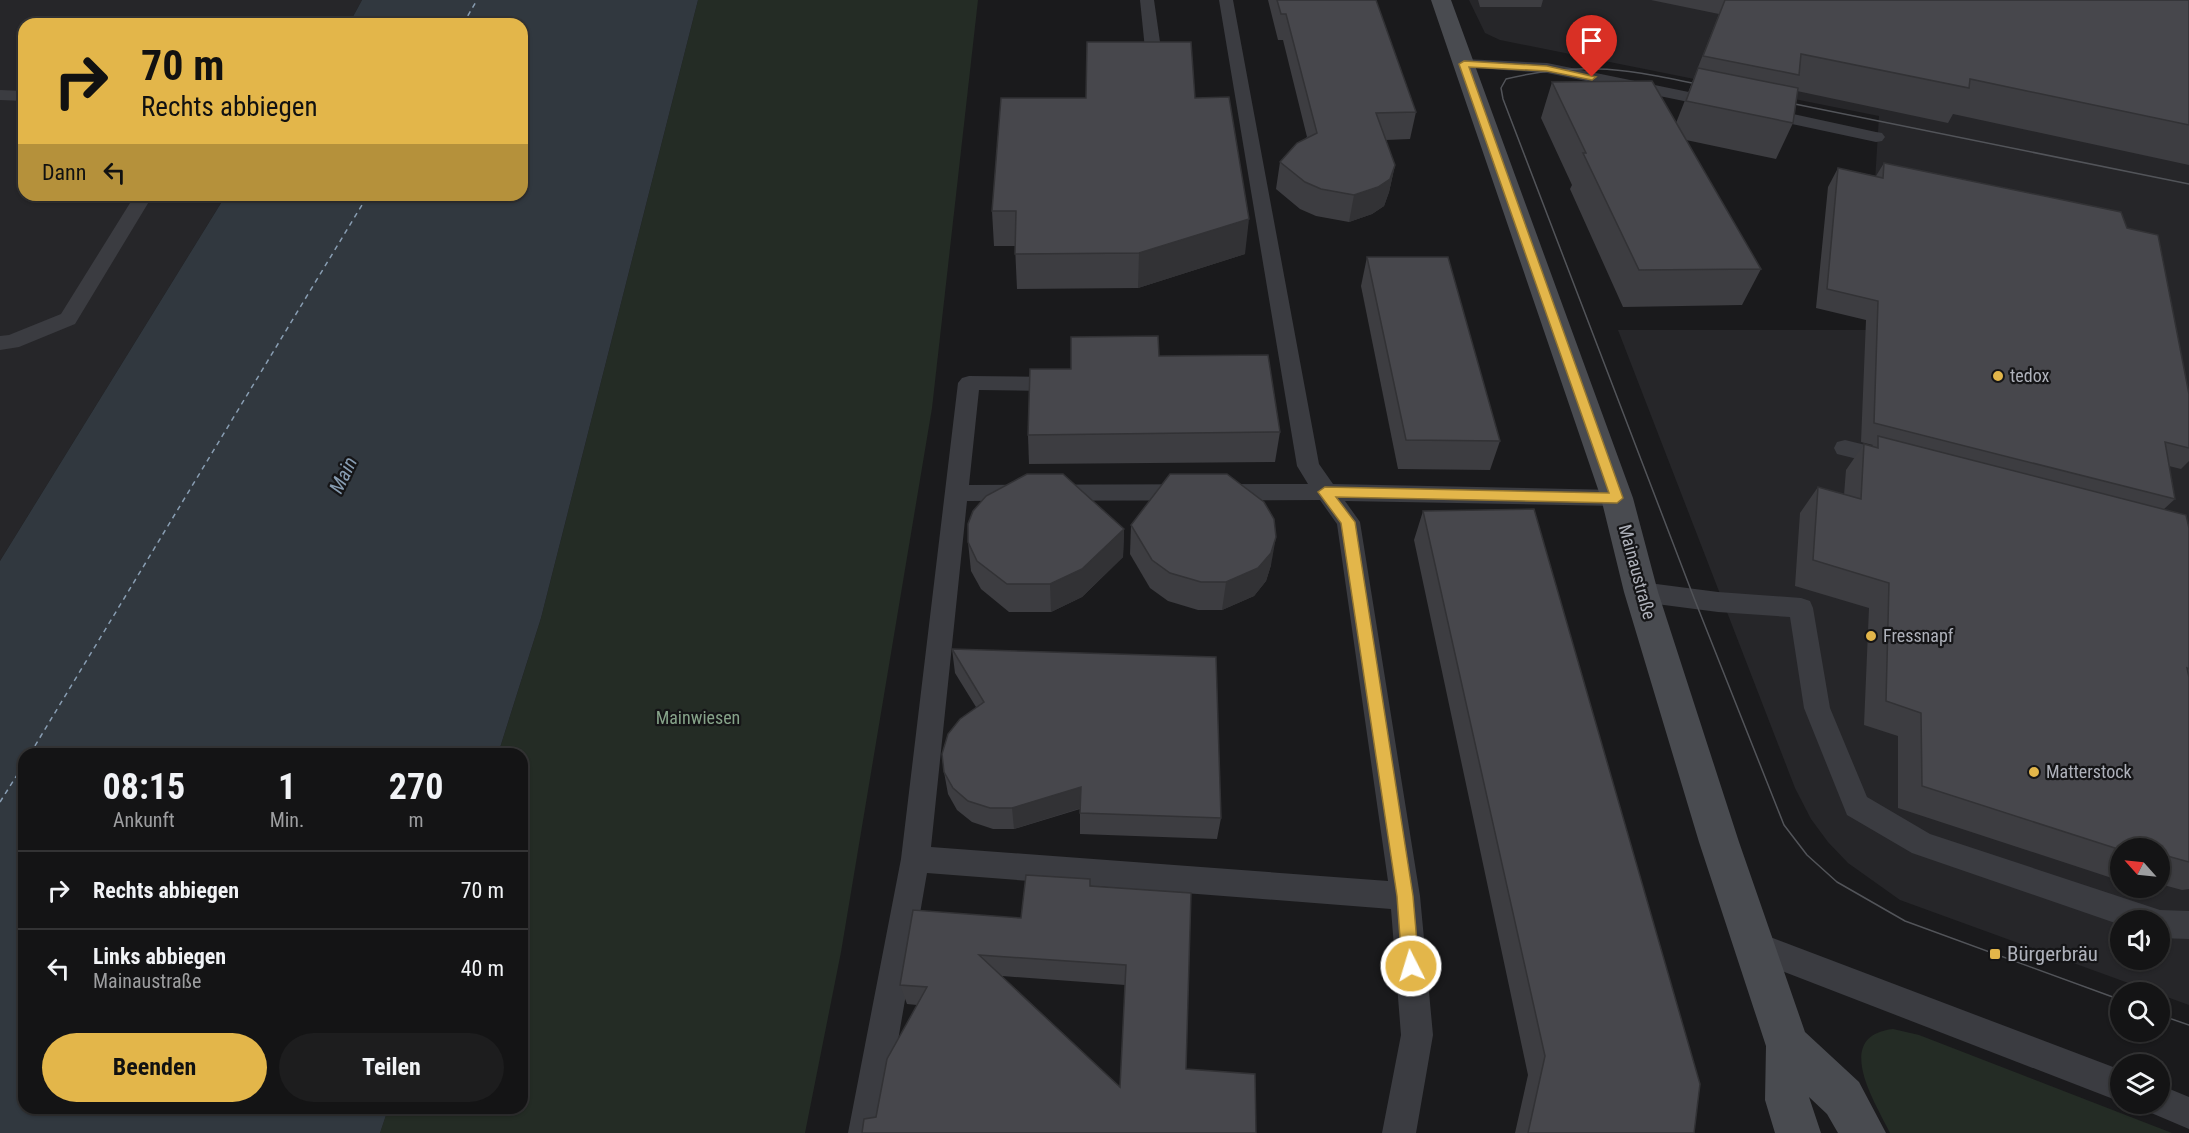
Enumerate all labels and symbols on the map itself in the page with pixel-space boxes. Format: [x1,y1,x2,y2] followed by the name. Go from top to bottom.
[1566,15,1617,77] pin
[2010,365,2050,386] place label: tedox
[1991,369,2005,383] marker: tedox
[324,453,362,497] water label: Main
[1615,522,1660,622] street label: Mainaustraße
[1883,625,1954,646] place label: Fressnapf
[1864,629,1878,643] marker: Fressnapf
[656,707,740,728] park label: Mainwiesen
[2046,761,2132,782] place label: Matterstock
[2027,765,2041,779] marker: Matterstock
[2110,838,2170,898] north arrow
[1379,934,1443,998] position arrow
[2007,942,2098,966] place label: Bürgerbräu
[1988,947,2002,961] marker: Bürgerbräu

